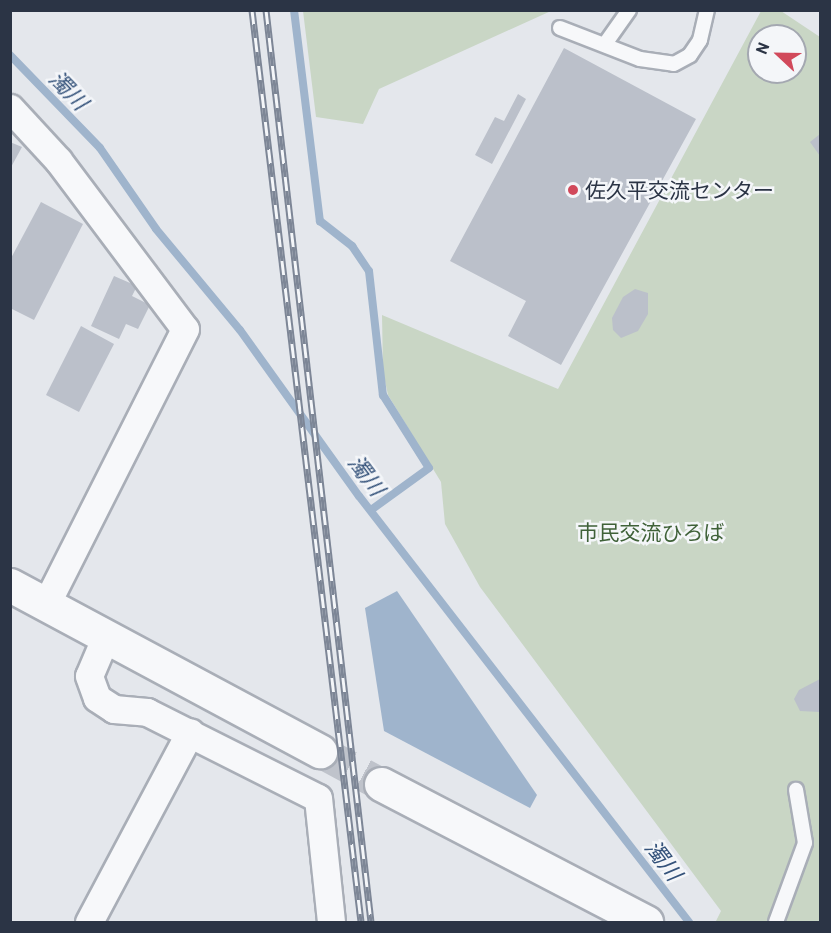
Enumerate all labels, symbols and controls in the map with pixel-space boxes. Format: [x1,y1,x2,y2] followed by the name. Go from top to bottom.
[747,24,807,84] north arrow
[751,39,772,56] text: N
[44,65,94,115] water label: 濁川
[585,177,774,203] place label: 佐久平交流センター
[566,183,580,197] marker: 佐久平交流センター
[343,449,391,501] water label: 濁川
[578,519,724,545] park label: 市民交流ひろば
[640,834,688,886] water label: 濁川

